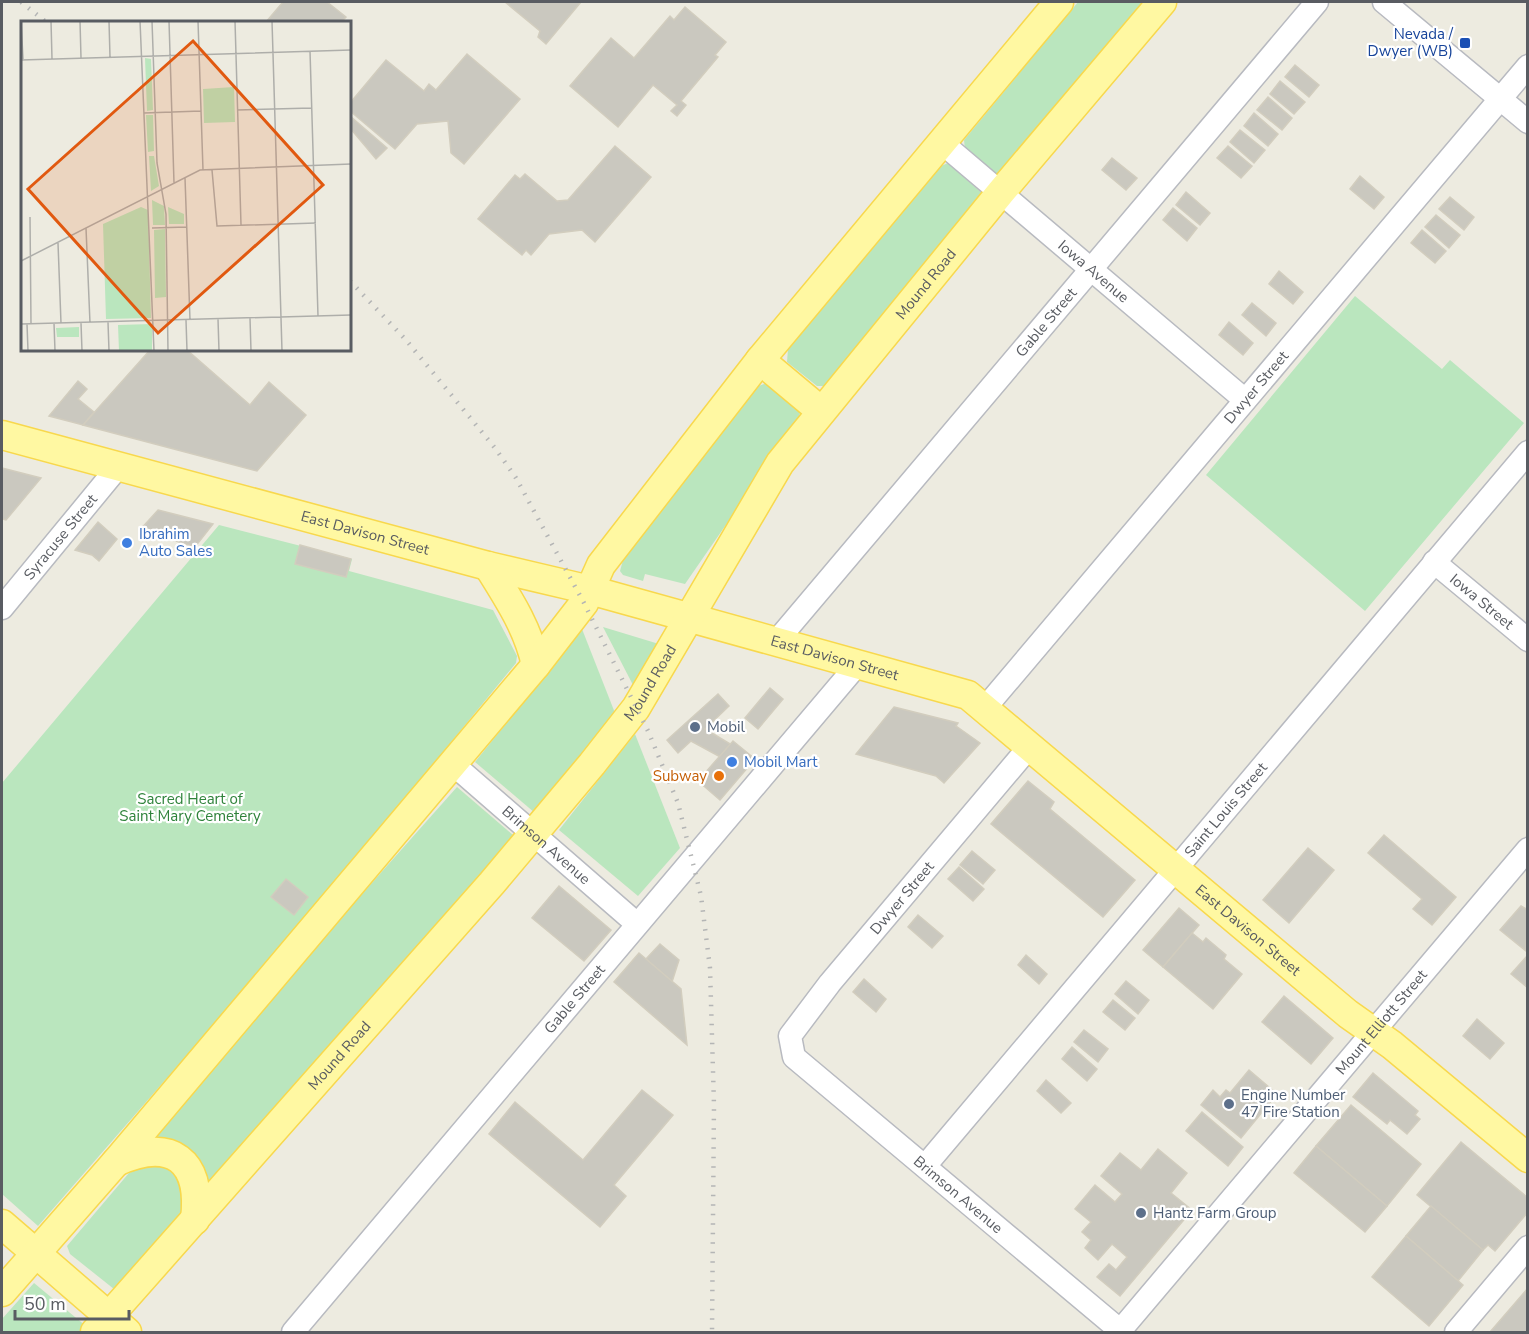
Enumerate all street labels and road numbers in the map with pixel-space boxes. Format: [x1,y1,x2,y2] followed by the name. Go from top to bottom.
[1054,235,1133,307] street label: Iowa Avenue
[891,245,961,324] street label: Mound Road
[1011,283,1082,361] street label: Gable Street
[1220,346,1293,428] street label: Dwyer Street
[19,489,102,584] street label: Syracuse Street
[299,506,432,560] street label: East Davison Street
[1446,569,1518,634] street label: Iowa Street
[768,631,902,685] street label: East Davison Street
[620,641,681,725] street label: Mound Road
[1180,758,1272,862] street label: Saint Louis Street
[498,801,595,889] street label: Brimson Avenue
[865,857,939,939] street label: Dwyer Street
[1191,880,1306,981] street label: East Davison Street
[540,960,610,1038] street label: Gable Street
[1331,965,1432,1079] street label: Mount Elliott Street
[304,1017,375,1094] street label: Mound Road
[909,1151,1007,1238] street label: Brimson Avenue

